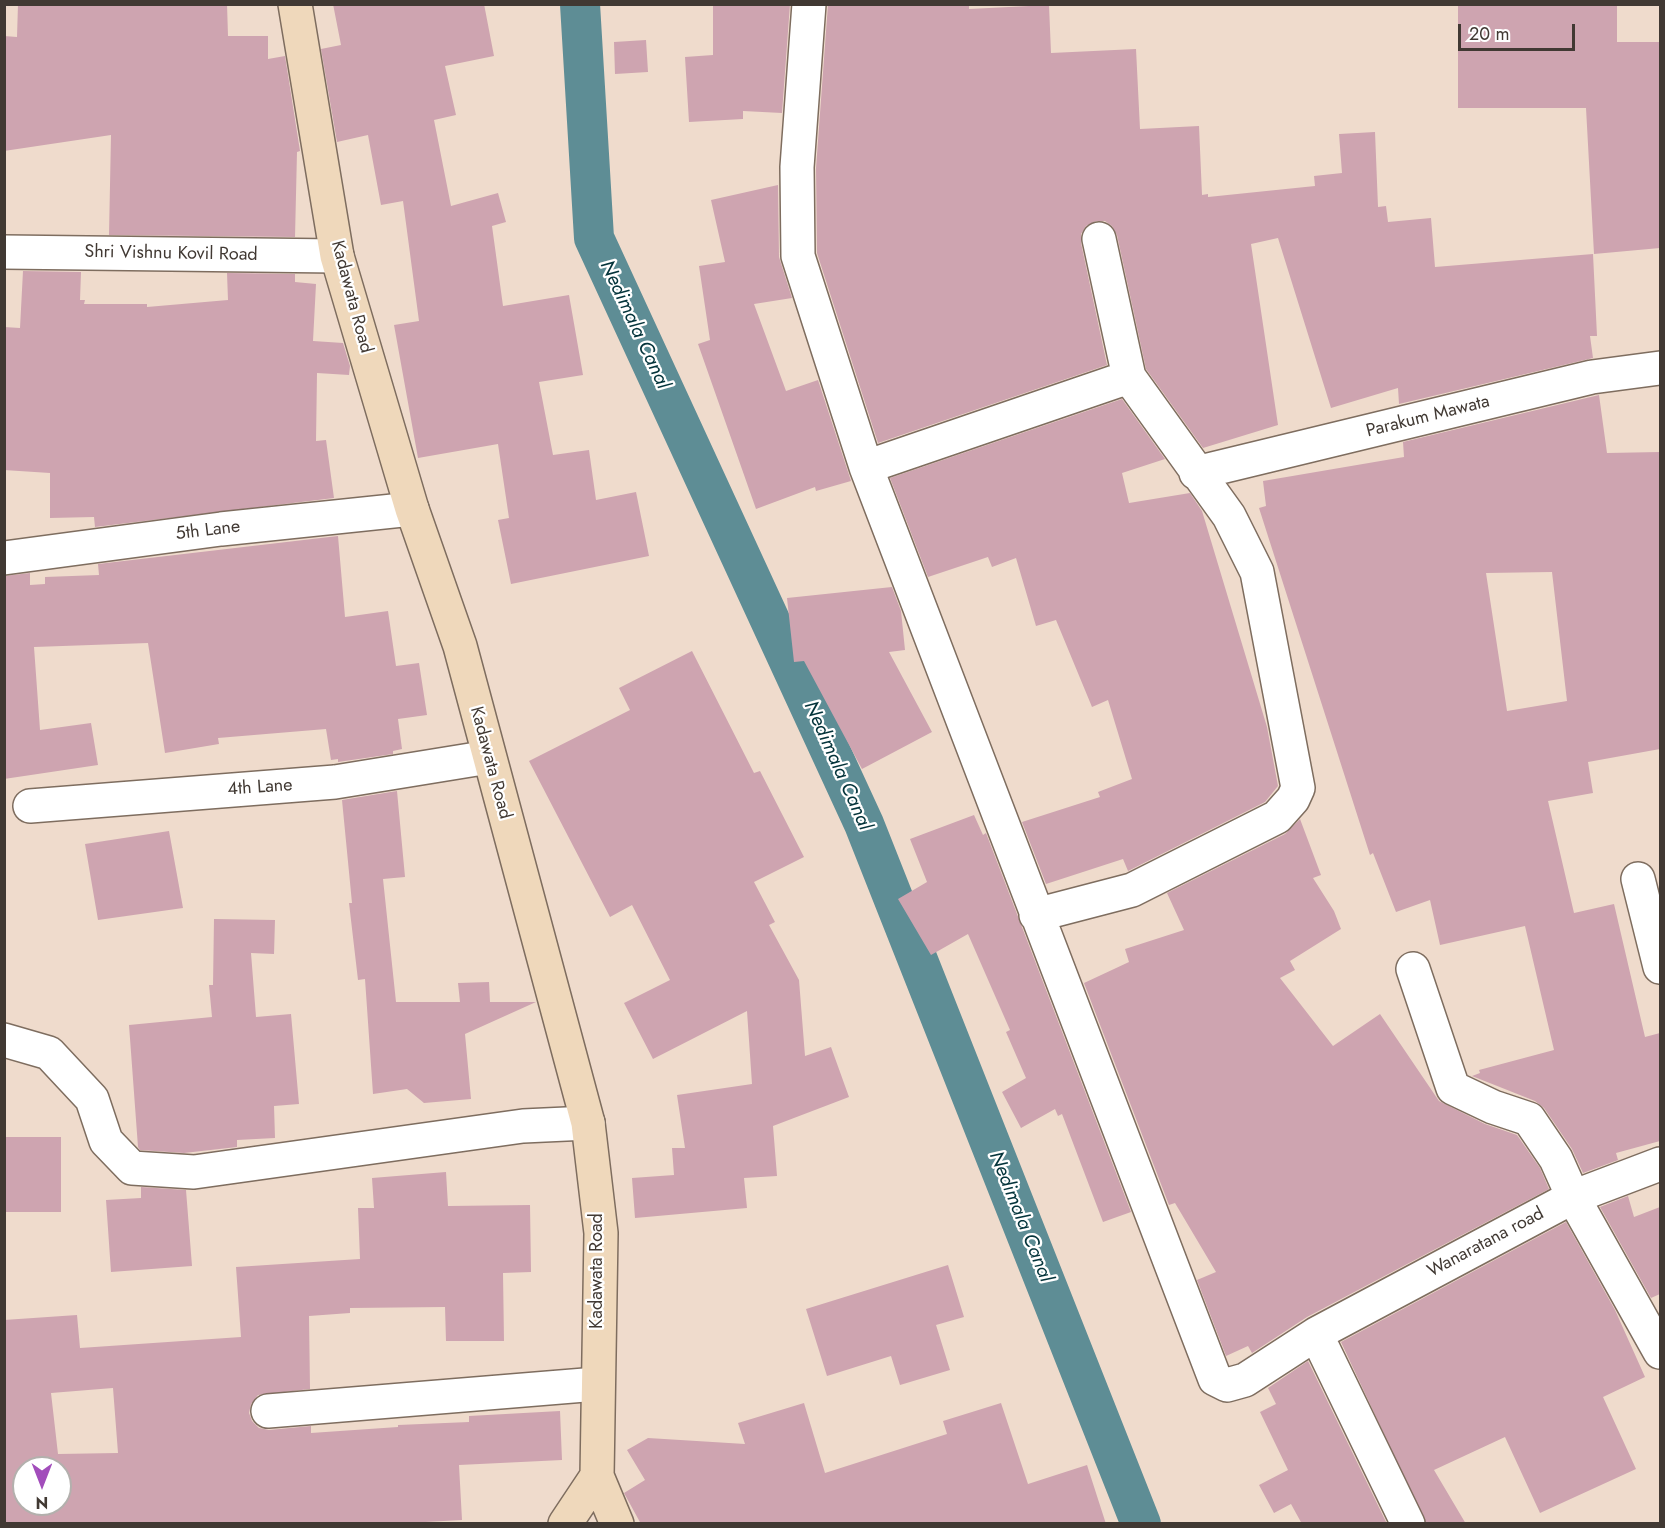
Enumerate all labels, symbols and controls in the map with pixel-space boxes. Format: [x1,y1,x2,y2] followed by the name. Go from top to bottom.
[1461,12,1578,50] scale bar
[1469,21,1509,47] text: 20 m
[326,238,376,356] street label: Kadawata Road
[84,242,258,266] street label: Shri Vishnu Kovil Road
[594,257,674,393] water label: Nedimala Canal
[1364,391,1492,443] street label: Parakum Mawata
[175,516,241,546] street label: 5th Lane
[798,698,876,834] water label: Nedimala Canal
[465,704,515,822] street label: Kadawata Road
[227,775,293,801] street label: 4th Lane
[983,1148,1057,1286] water label: Nedimala Canal
[1424,1203,1548,1283] street label: Wanaratana road
[587,1213,609,1329] street label: Kadawata Road
[12,1456,72,1516] north arrow
[36,1491,48,1514] text: N

